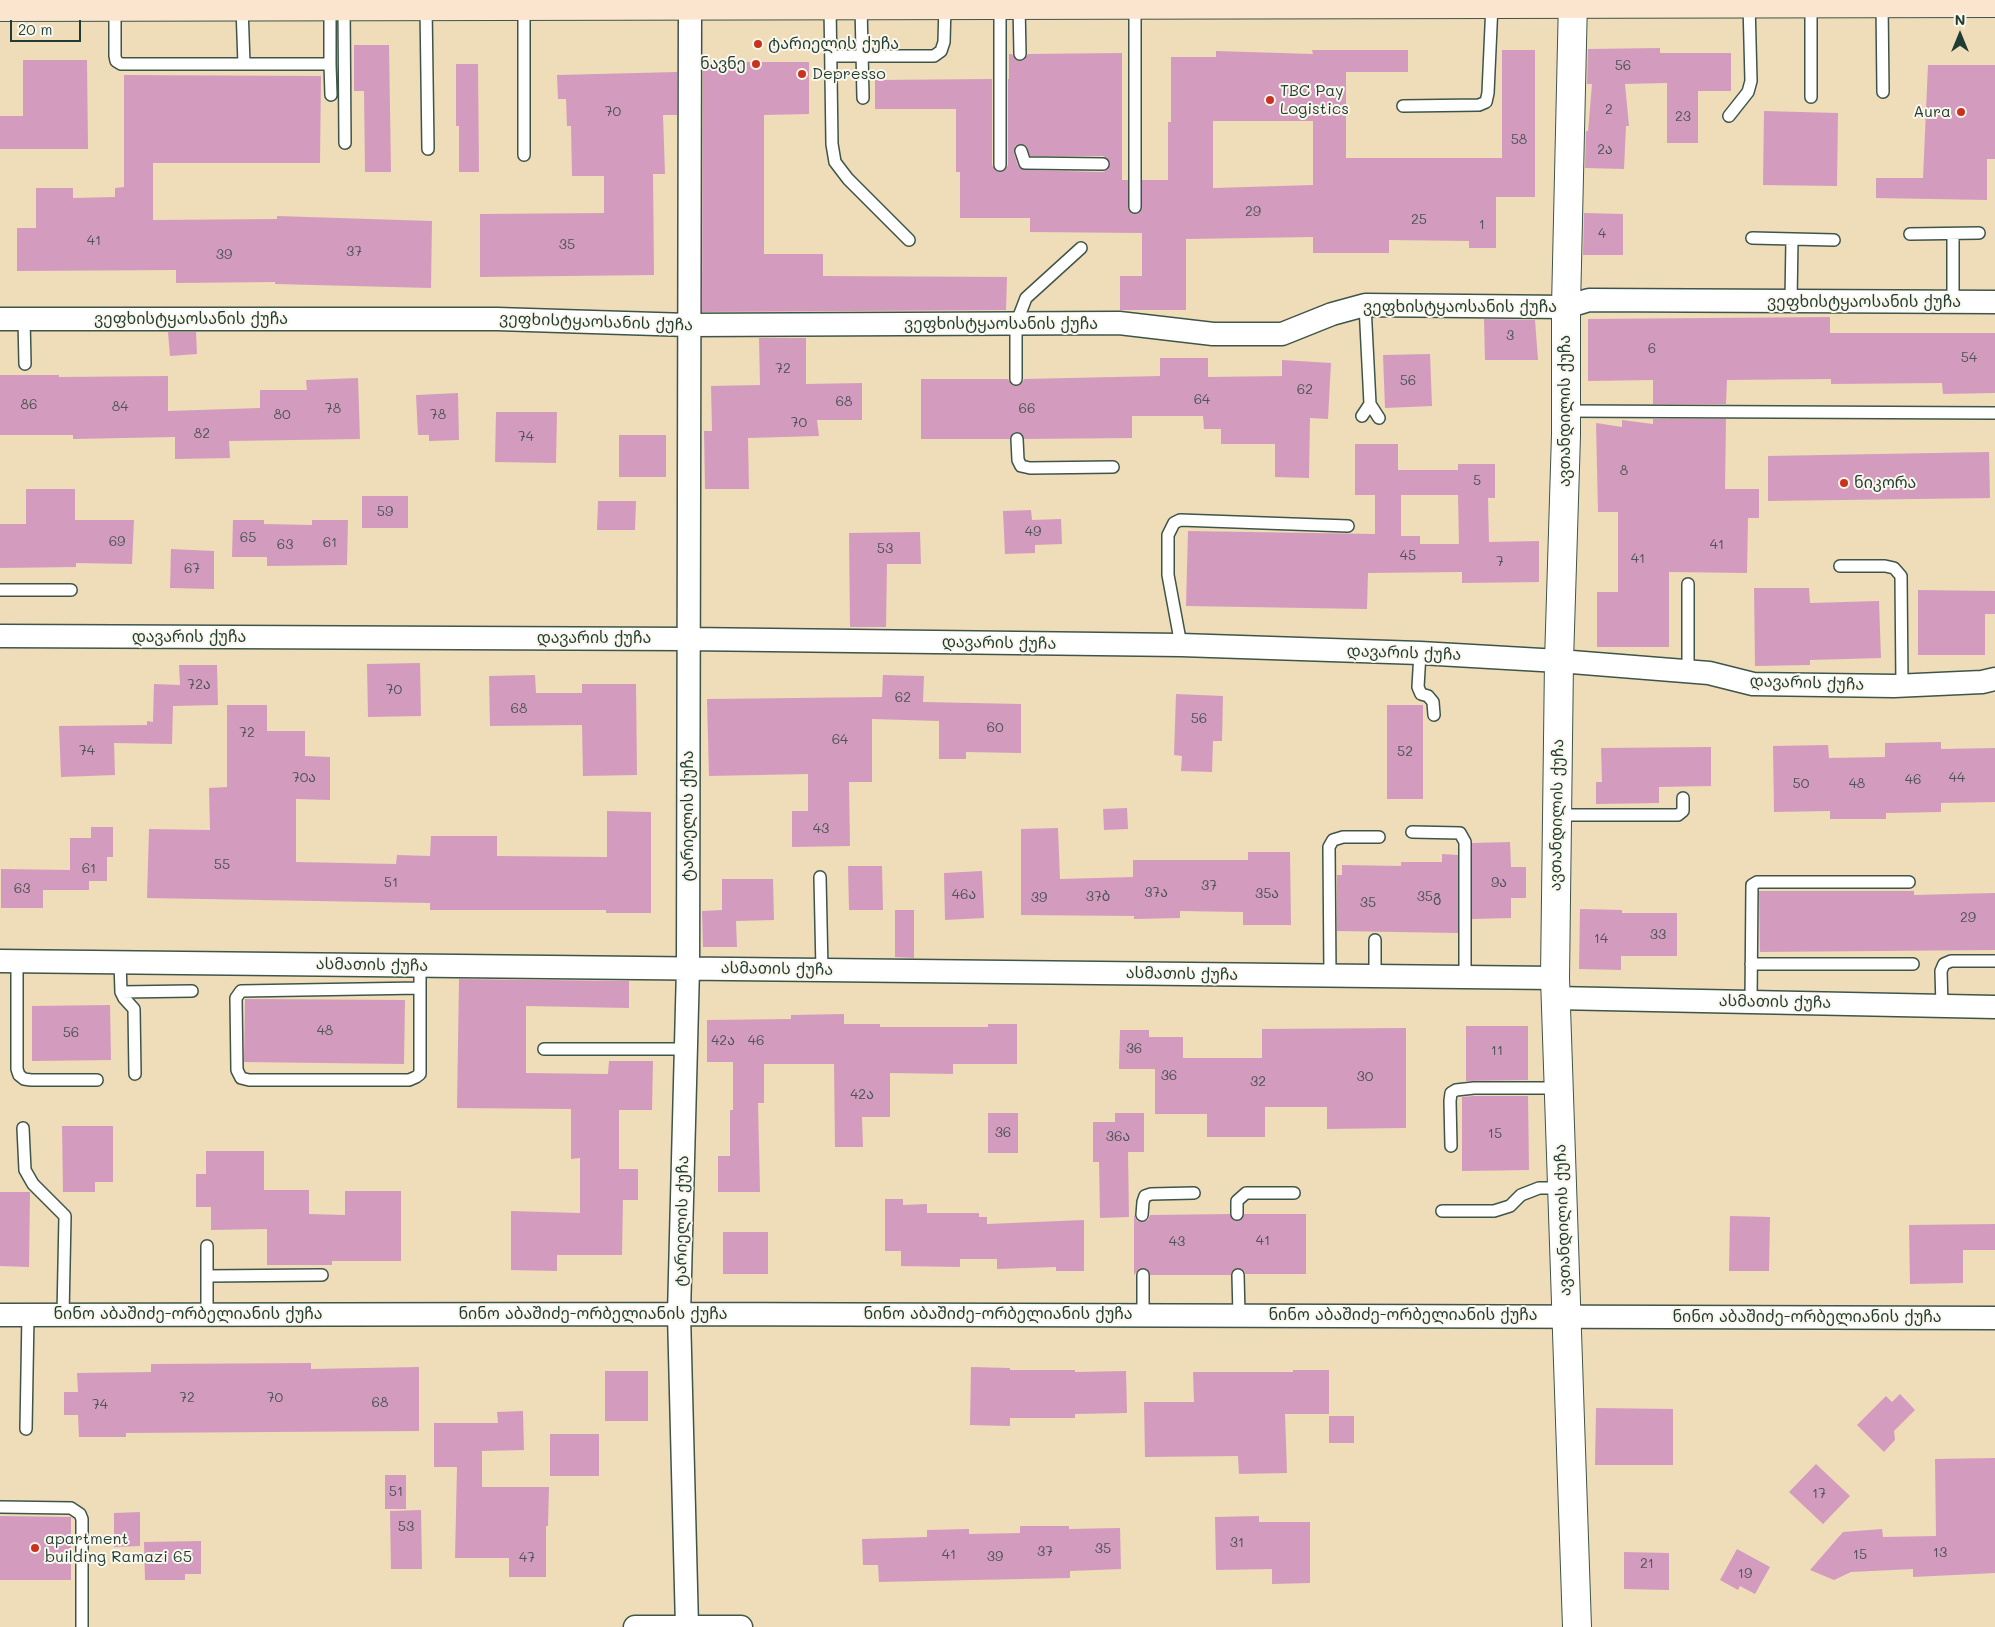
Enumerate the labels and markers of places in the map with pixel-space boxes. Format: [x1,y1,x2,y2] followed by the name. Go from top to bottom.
[768,34,899,54] place label: ტარიელის ქუჩა
[752,38,764,50] marker: ტარიელის ქუჩა
[700,54,746,74] place label: ნავნე
[750,58,762,70] marker: ნავნე
[812,64,886,84] place label: Depresso
[796,68,808,80] marker: Depresso
[1280,81,1349,119] place label: TBC Pay Logistics
[1264,94,1276,106] marker: TBC Pay Logistics
[1913,102,1951,122] place label: Aura
[1955,106,1967,118] marker: Aura
[1854,473,1916,493] place label: ნიკორა
[1838,477,1850,489] marker: ნიკორა
[45,1529,192,1567] place label: apartment building Ramazi 65
[29,1542,41,1554] marker: apartment building Ramazi 65

